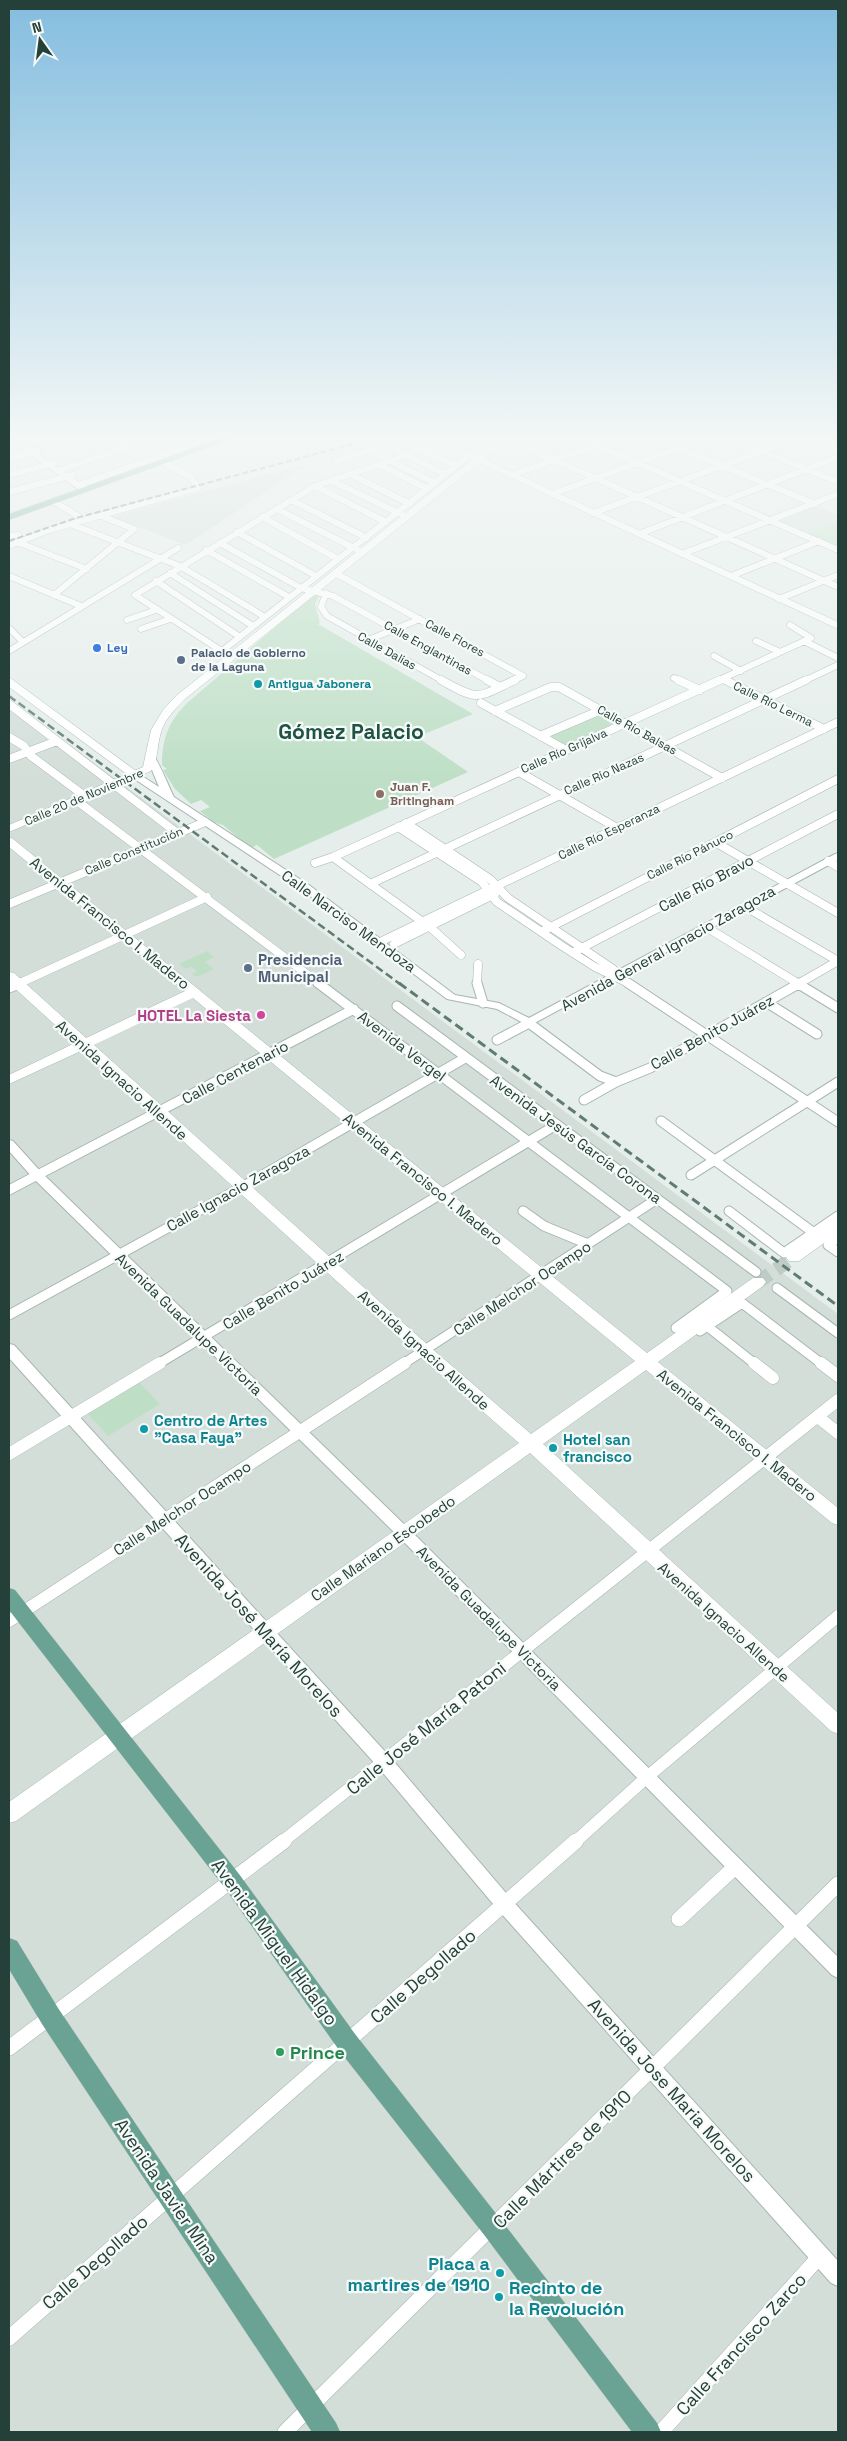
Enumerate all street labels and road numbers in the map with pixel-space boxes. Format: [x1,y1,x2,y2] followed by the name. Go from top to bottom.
[422,616,488,660] street label: Calle Flores
[381,617,475,679] street label: Calle Englantinas
[355,628,419,674] street label: Calle Dalias
[730,678,816,730] street label: Calle Río Lerma
[594,701,680,759] street label: Calle Río Balsas
[518,725,610,777] street label: Calle Río Grijalva
[561,749,647,799] street label: Calle Río Nazas
[22,765,146,829] street label: Calle 20 de Noviembre
[555,800,663,864] street label: Calle Río Esperanza
[82,823,186,879] street label: Calle Constitución
[644,826,736,884] street label: Calle Río Pánuco
[655,850,757,916] street label: Calle Río Bravo
[26,853,194,993] street label: Avenida Francisco I. Madero
[278,866,420,977] street label: Calle Narciso Mendoza
[558,881,779,1015] street label: Avenida General Ignacio Zaragoza
[647,990,777,1074] street label: Calle Benito Juárez
[354,1007,450,1085] street label: Avenida Vergel
[52,1016,192,1144] street label: Avenida Ignacio Allende
[179,1036,291,1108] street label: Calle Centenario
[486,1070,666,1208] street label: Avenida Jesús García Corona
[339,1109,507,1249] street label: Avenida Francisco I. Madero
[163,1140,313,1235] street label: Calle Ignacio Zaragoza
[450,1236,594,1340] street label: Calle Melchor Ocampo
[219,1246,347,1334] street label: Calle Benito Juárez
[111,1249,267,1400] street label: Avenida Guadalupe Victoria
[354,1286,494,1414] street label: Avenida Ignacio Allende
[653,1365,821,1505] street label: Avenida Francisco I. Madero
[110,1456,254,1560] street label: Calle Melchor Ocampo
[307,1491,459,1605] street label: Calle Mariano Escobedo
[170,1528,348,1722] street label: Avenida José María Morelos
[413,1542,566,1695] street label: Avenida Guadalupe Victoria
[654,1558,794,1686] street label: Avenida Ignacio Allende
[341,1656,511,1800] street label: Calle José María Patoni
[207,1854,343,2030] street label: Avenida Miguel Hidalgo
[365,1924,481,2028] street label: Calle Degollado
[583,1993,761,2187] street label: Avenida Jose Maria Morelos
[488,2085,636,2233] street label: Calle Mártires de 1910
[110,2114,224,2268] street label: Avenida Javier Mina
[37,2210,153,2314] street label: Calle Degollado
[671,2268,811,2420] street label: Calle Francisco Zarco

